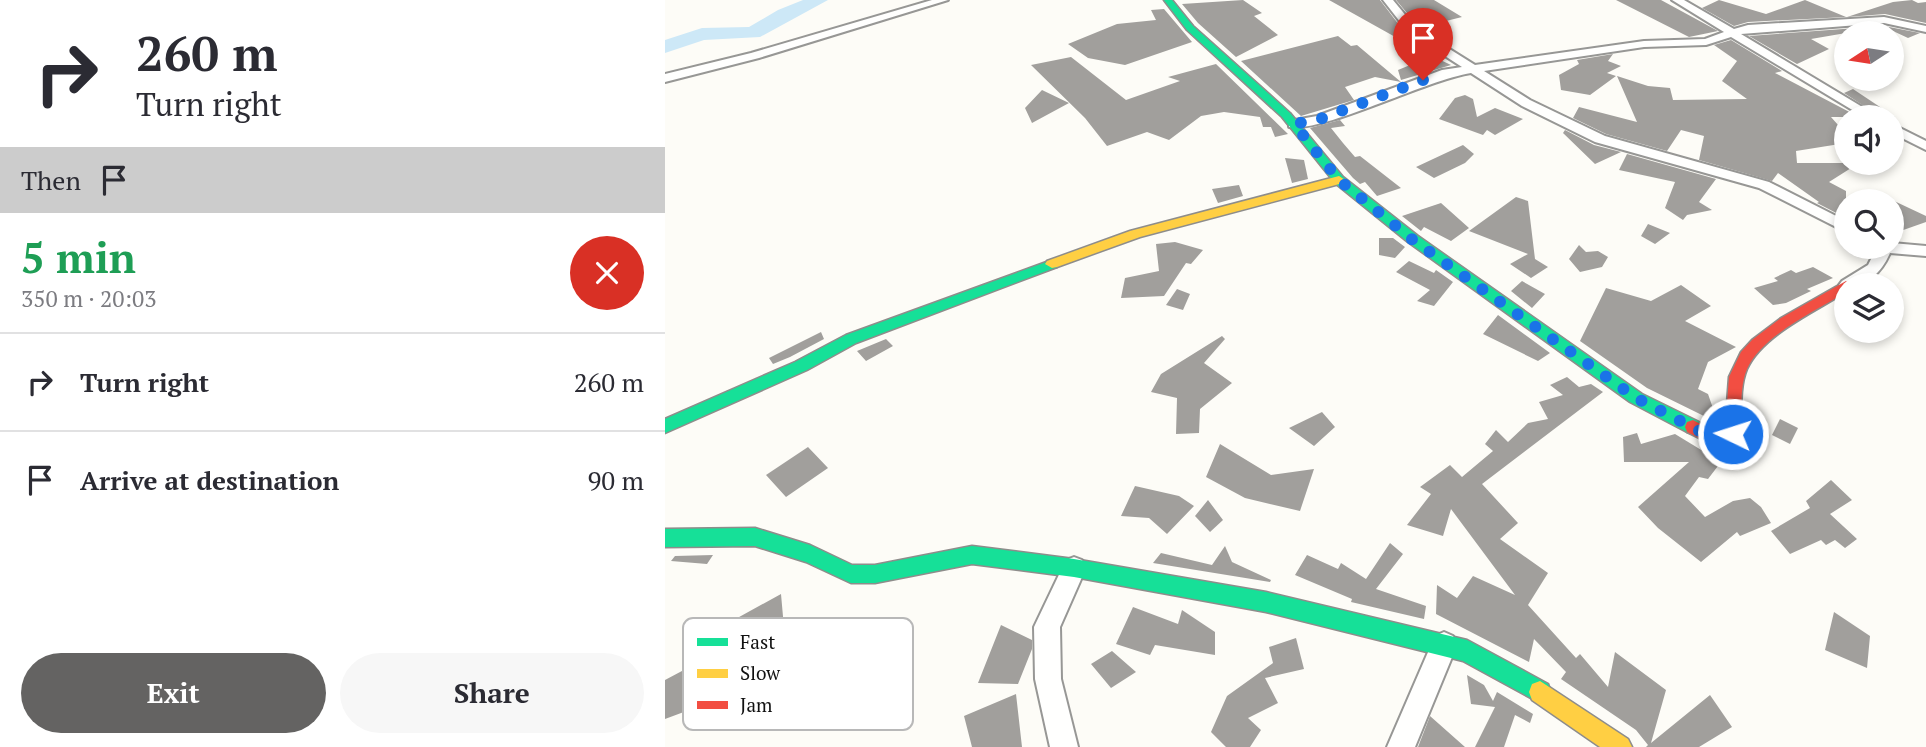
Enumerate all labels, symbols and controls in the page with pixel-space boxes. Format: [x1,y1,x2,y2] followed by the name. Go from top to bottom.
[1393,8,1453,80] pin
[1404,19,1442,57] icon: arrive
[136,20,278,85] text: 260 m
[1834,21,1904,91] north arrow
[1834,21,1904,343] map controls
[21,28,112,119] icon: right
[136,83,282,125] text: Turn right
[1834,105,1904,175] button: sound
[95,161,133,199] icon: arrive
[21,163,81,197] text: Then
[1834,189,1904,259] button: search
[21,229,136,285] text: 5 min
[570,236,644,310] button: close
[1834,273,1904,343] button: layers
[21,283,156,314] text: 350 m · 20:03
[21,363,59,401] icon: right
[80,365,209,399] text: Turn right
[574,365,644,399] text: 260 m
[1696,397,1770,471] position arrow
[21,461,59,499] icon: arrive
[80,463,339,497] text: Arrive at destination
[588,463,644,497] text: 90 m
[683,618,913,730] legend
[740,629,775,654] text: Fast
[21,653,326,733] button: Exit
[340,653,644,733] button: Share
[740,660,781,685] text: Slow
[740,692,773,717] text: Jam

